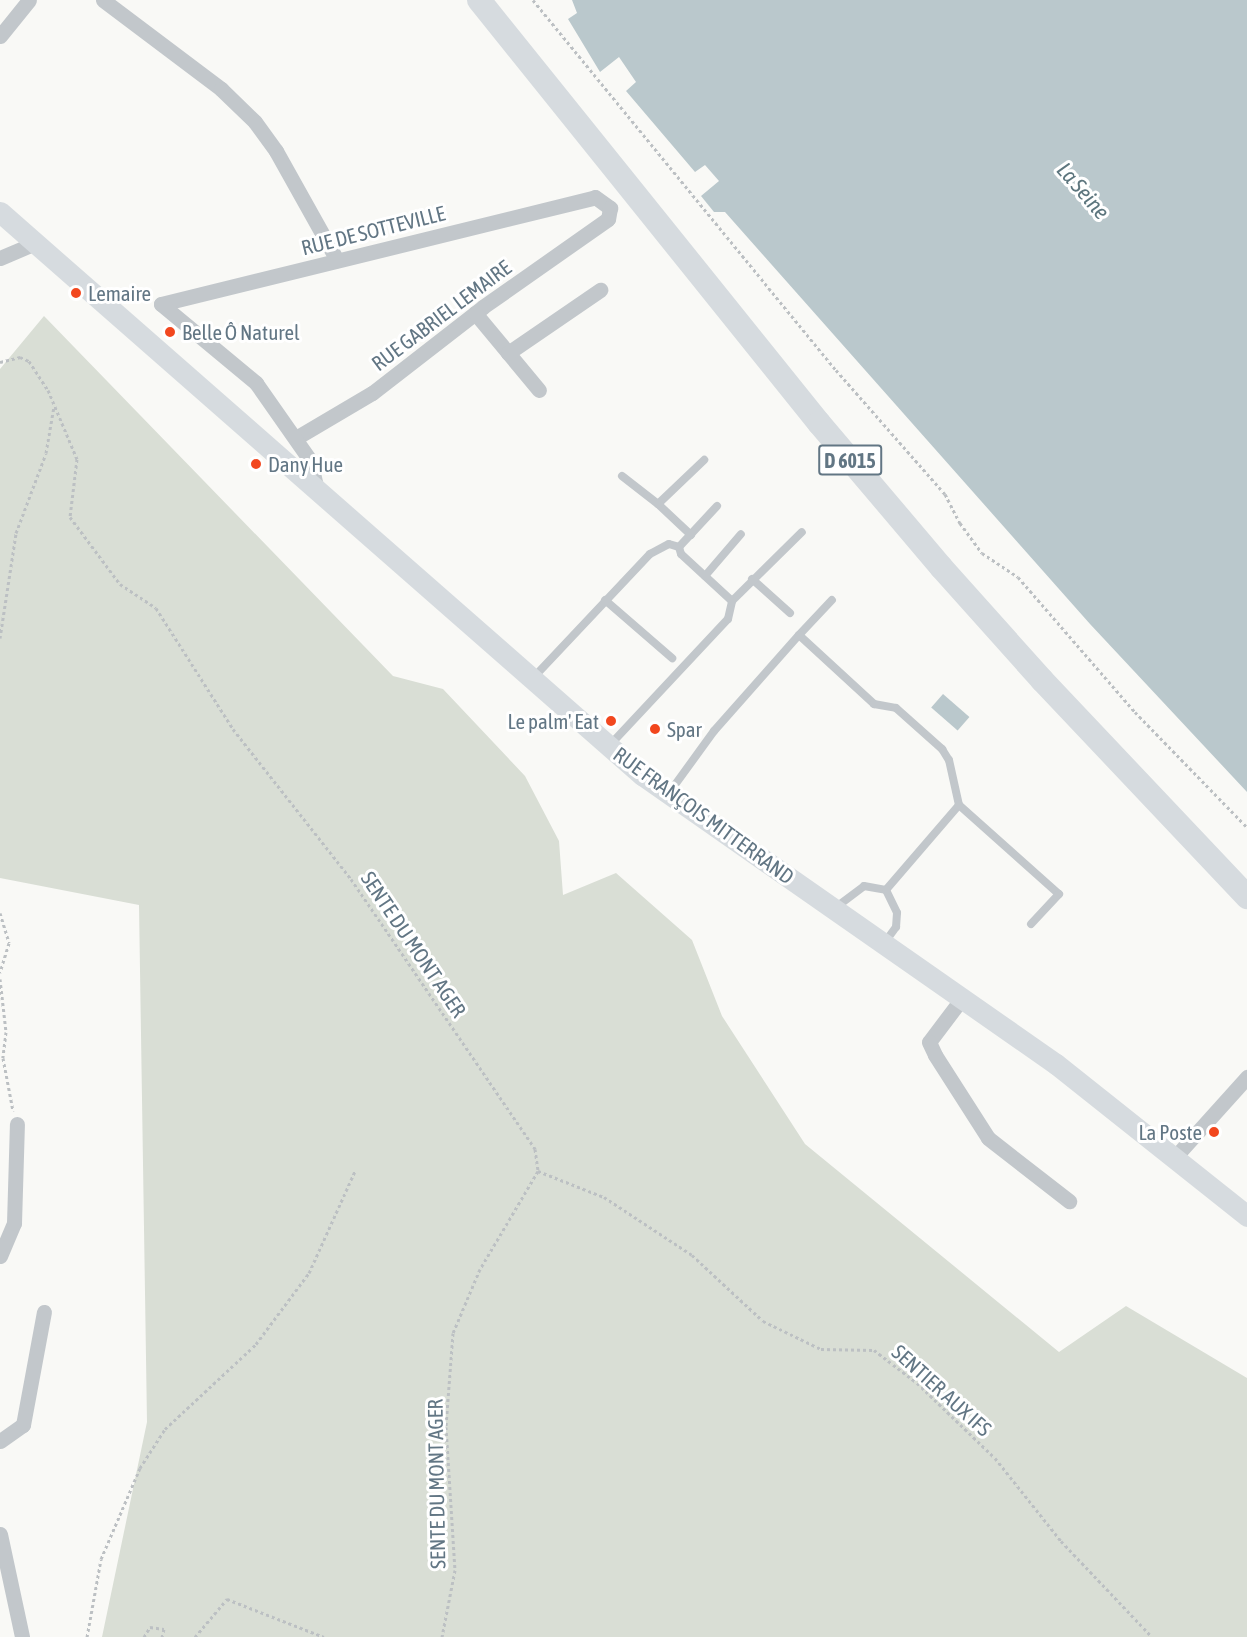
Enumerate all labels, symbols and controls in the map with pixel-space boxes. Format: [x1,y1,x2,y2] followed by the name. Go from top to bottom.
[1051,157,1115,225] water label: La Seine
[299,200,447,260] street label: RUE DE SOTTEVILLE
[366,254,516,376] street label: RUE GABRIEL LEMAIRE
[88,280,151,306] place label: Lemaire
[69,286,83,300] marker: Lemaire
[182,319,300,345] place label: Belle Ô Naturel
[163,325,177,339] marker: Belle Ô Naturel
[817,443,883,477] road number: D 6015
[268,451,343,477] place label: Dany Hue
[249,457,263,471] marker: Dany Hue
[507,708,599,734] place label: Le palm' Eat
[604,714,618,728] marker: Le palm' Eat
[667,716,702,742] place label: Spar
[648,722,662,736] marker: Spar
[609,741,799,889] street label: RUE FRANÇOIS MITTERRAND
[356,867,472,1021] street label: SENTE DU MONT AGER
[1138,1119,1202,1145] place label: La Poste
[1207,1125,1221,1139] marker: La Poste
[887,1339,997,1441] street label: SENTIER AUX IFS
[422,1399,450,1569] street label: SENTE DU MONT AGER

